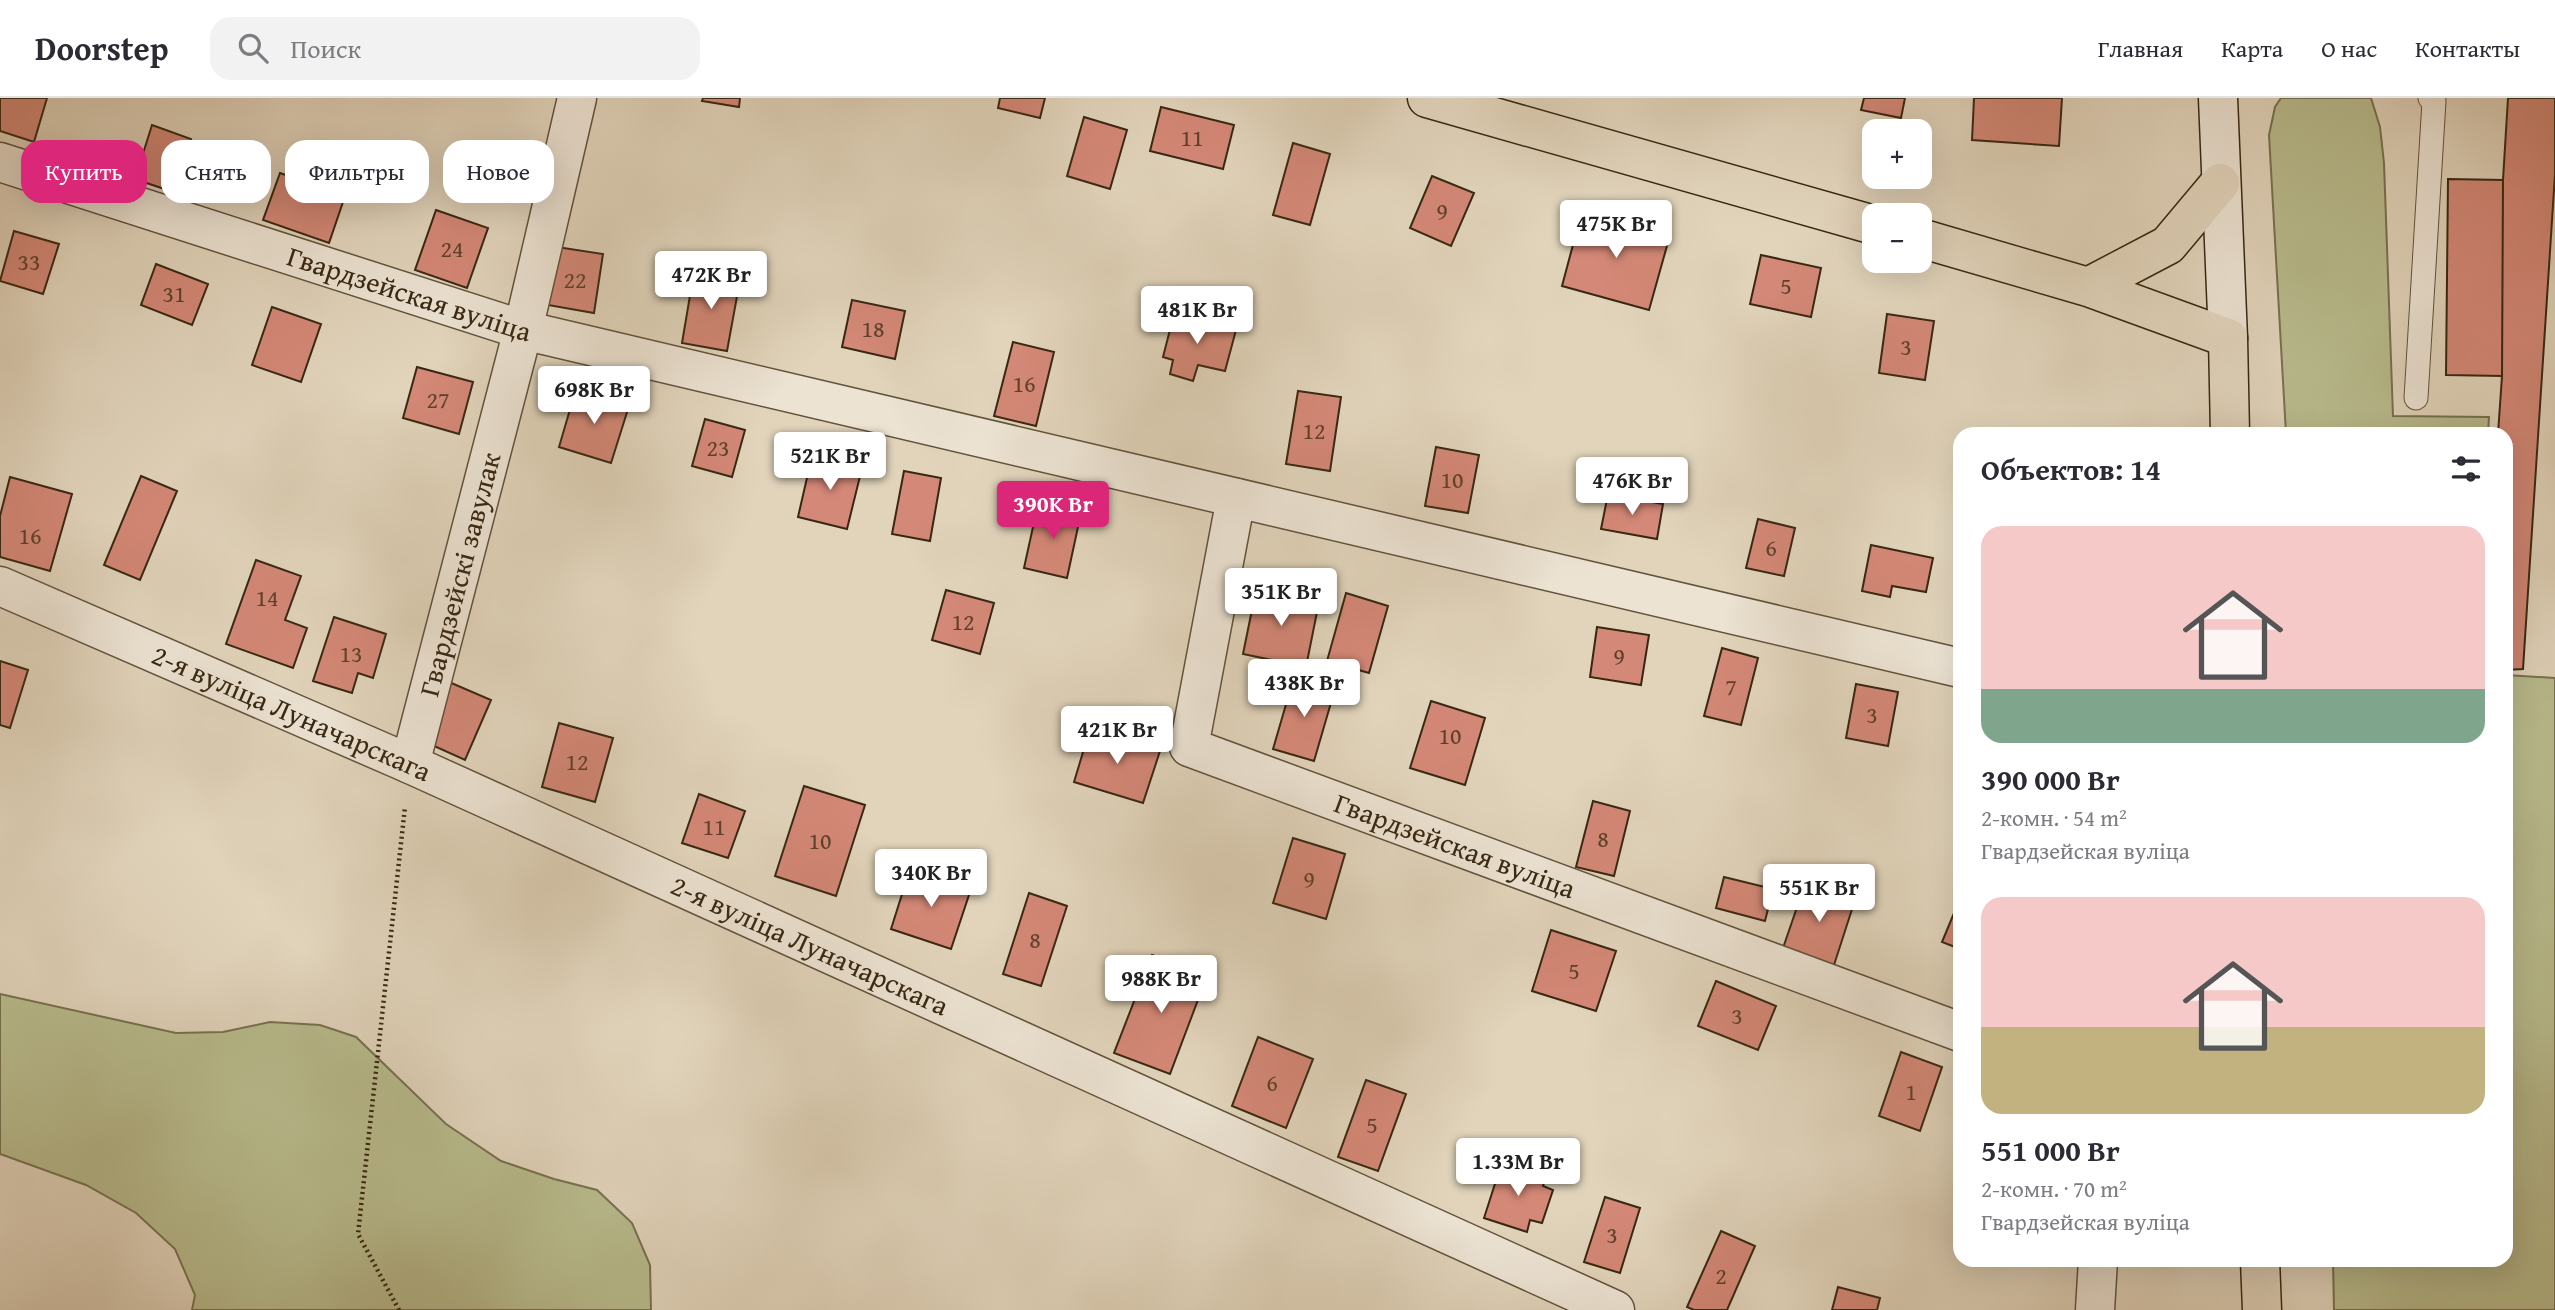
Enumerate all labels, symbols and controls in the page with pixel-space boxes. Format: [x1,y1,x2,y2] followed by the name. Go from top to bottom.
[210,17,700,80] search box
[35,24,168,72] text: Doorstep
[234,29,272,67] icon: search
[290,29,361,68] text: Поиск
[2098,31,2183,66] text: Главная
[2221,31,2283,66] text: Карта
[2321,31,2377,66] text: О нас
[2415,31,2520,66] text: Контакты
[1862,119,1932,273] map controls
[1862,119,1932,189] button: +
[1180,120,1204,155] house number: 11
[21,140,147,203] chip: Купить
[161,140,271,203] chip: Снять
[285,140,429,203] chip: Фильтры
[443,140,554,203] chip: Новое
[1436,193,1448,228] house number: 9
[1551,200,1681,260] pin: 475K Br
[1862,203,1932,273] button: −
[1576,206,1656,239] text: 475K Br
[440,231,464,266] house number: 24
[282,235,536,351] street label: Гвардзейская вуліца
[17,244,41,279] house number: 33
[646,252,776,311] pin: 472K Br
[671,257,751,290] text: 472K Br
[563,262,587,297] house number: 22
[1780,268,1792,303] house number: 5
[162,276,186,311] house number: 31
[1132,286,1262,346] pin: 481K Br
[1157,292,1237,325] text: 481K Br
[861,311,885,346] house number: 18
[1900,329,1912,364] house number: 3
[529,366,659,426] pin: 698K Br
[1012,366,1036,401] house number: 16
[554,372,634,405] text: 698K Br
[426,382,450,417] house number: 27
[1302,413,1326,448] house number: 12
[706,430,730,465] house number: 23
[765,432,895,492] pin: 521K Br
[790,438,870,471] text: 521K Br
[407,447,510,701] street label: Гвардзейскі завулак
[1981,447,2161,491] text: Объектов: 14
[2447,450,2485,488] icon: filters
[1567,458,1697,517] pin: 476K Br
[1440,462,1464,497] house number: 10
[1592,463,1672,496] text: 476K Br
[988,482,1118,541] pin: 390K Br
[1013,487,1093,520] text: 390K Br
[18,518,42,553] house number: 16
[1765,530,1777,565] house number: 6
[1216,568,1346,628] pin: 351K Br
[2170,572,2296,698] icon: home
[1241,574,1321,607] text: 351K Br
[255,580,279,615] house number: 14
[951,604,975,639] house number: 12
[146,633,439,791] street label: 2-я вуліца Луначарскага
[339,636,363,671] house number: 13
[1613,638,1625,673] house number: 9
[1239,660,1369,719] pin: 438K Br
[1264,665,1344,698] text: 438K Br
[1725,669,1737,704] house number: 7
[1866,697,1878,732] house number: 3
[1052,706,1182,766] pin: 421K Br
[1077,712,1157,745] text: 421K Br
[1438,718,1462,753] house number: 10
[565,744,589,779] house number: 12
[1981,757,2120,801] text: 390 000 Br
[1329,782,1582,908] street label: Гвардзейская вуліца
[1981,801,2127,834] text: 2-комн. · 54 m²
[702,809,726,844] house number: 11
[1597,821,1609,856] house number: 8
[808,823,832,858] house number: 10
[1981,834,2190,867] text: Гвардзейская вуліца
[866,850,996,909] pin: 340K Br
[891,855,971,888] text: 340K Br
[1303,861,1315,896] house number: 9
[665,864,956,1026] street label: 2-я вуліца Луначарскага
[1754,864,1884,924] pin: 551K Br
[1779,870,1859,903] text: 551K Br
[1029,922,1041,957] house number: 8
[2170,943,2296,1069] icon: home
[1568,953,1580,988] house number: 5
[1096,956,1226,1015] pin: 988K Br
[1121,961,1201,994] text: 988K Br
[1731,998,1743,1033] house number: 3
[1266,1065,1278,1100] house number: 6
[1905,1074,1917,1109] house number: 1
[1366,1107,1378,1142] house number: 5
[1981,1128,2120,1172] text: 551 000 Br
[1446,1138,1590,1198] pin: 1.33M Br
[1472,1144,1564,1177] text: 1.33M Br
[1981,1172,2127,1205] text: 2-комн. · 70 m²
[1981,1205,2190,1238] text: Гвардзейская вуліца
[1606,1217,1618,1252] house number: 3
[1715,1258,1727,1293] house number: 2

